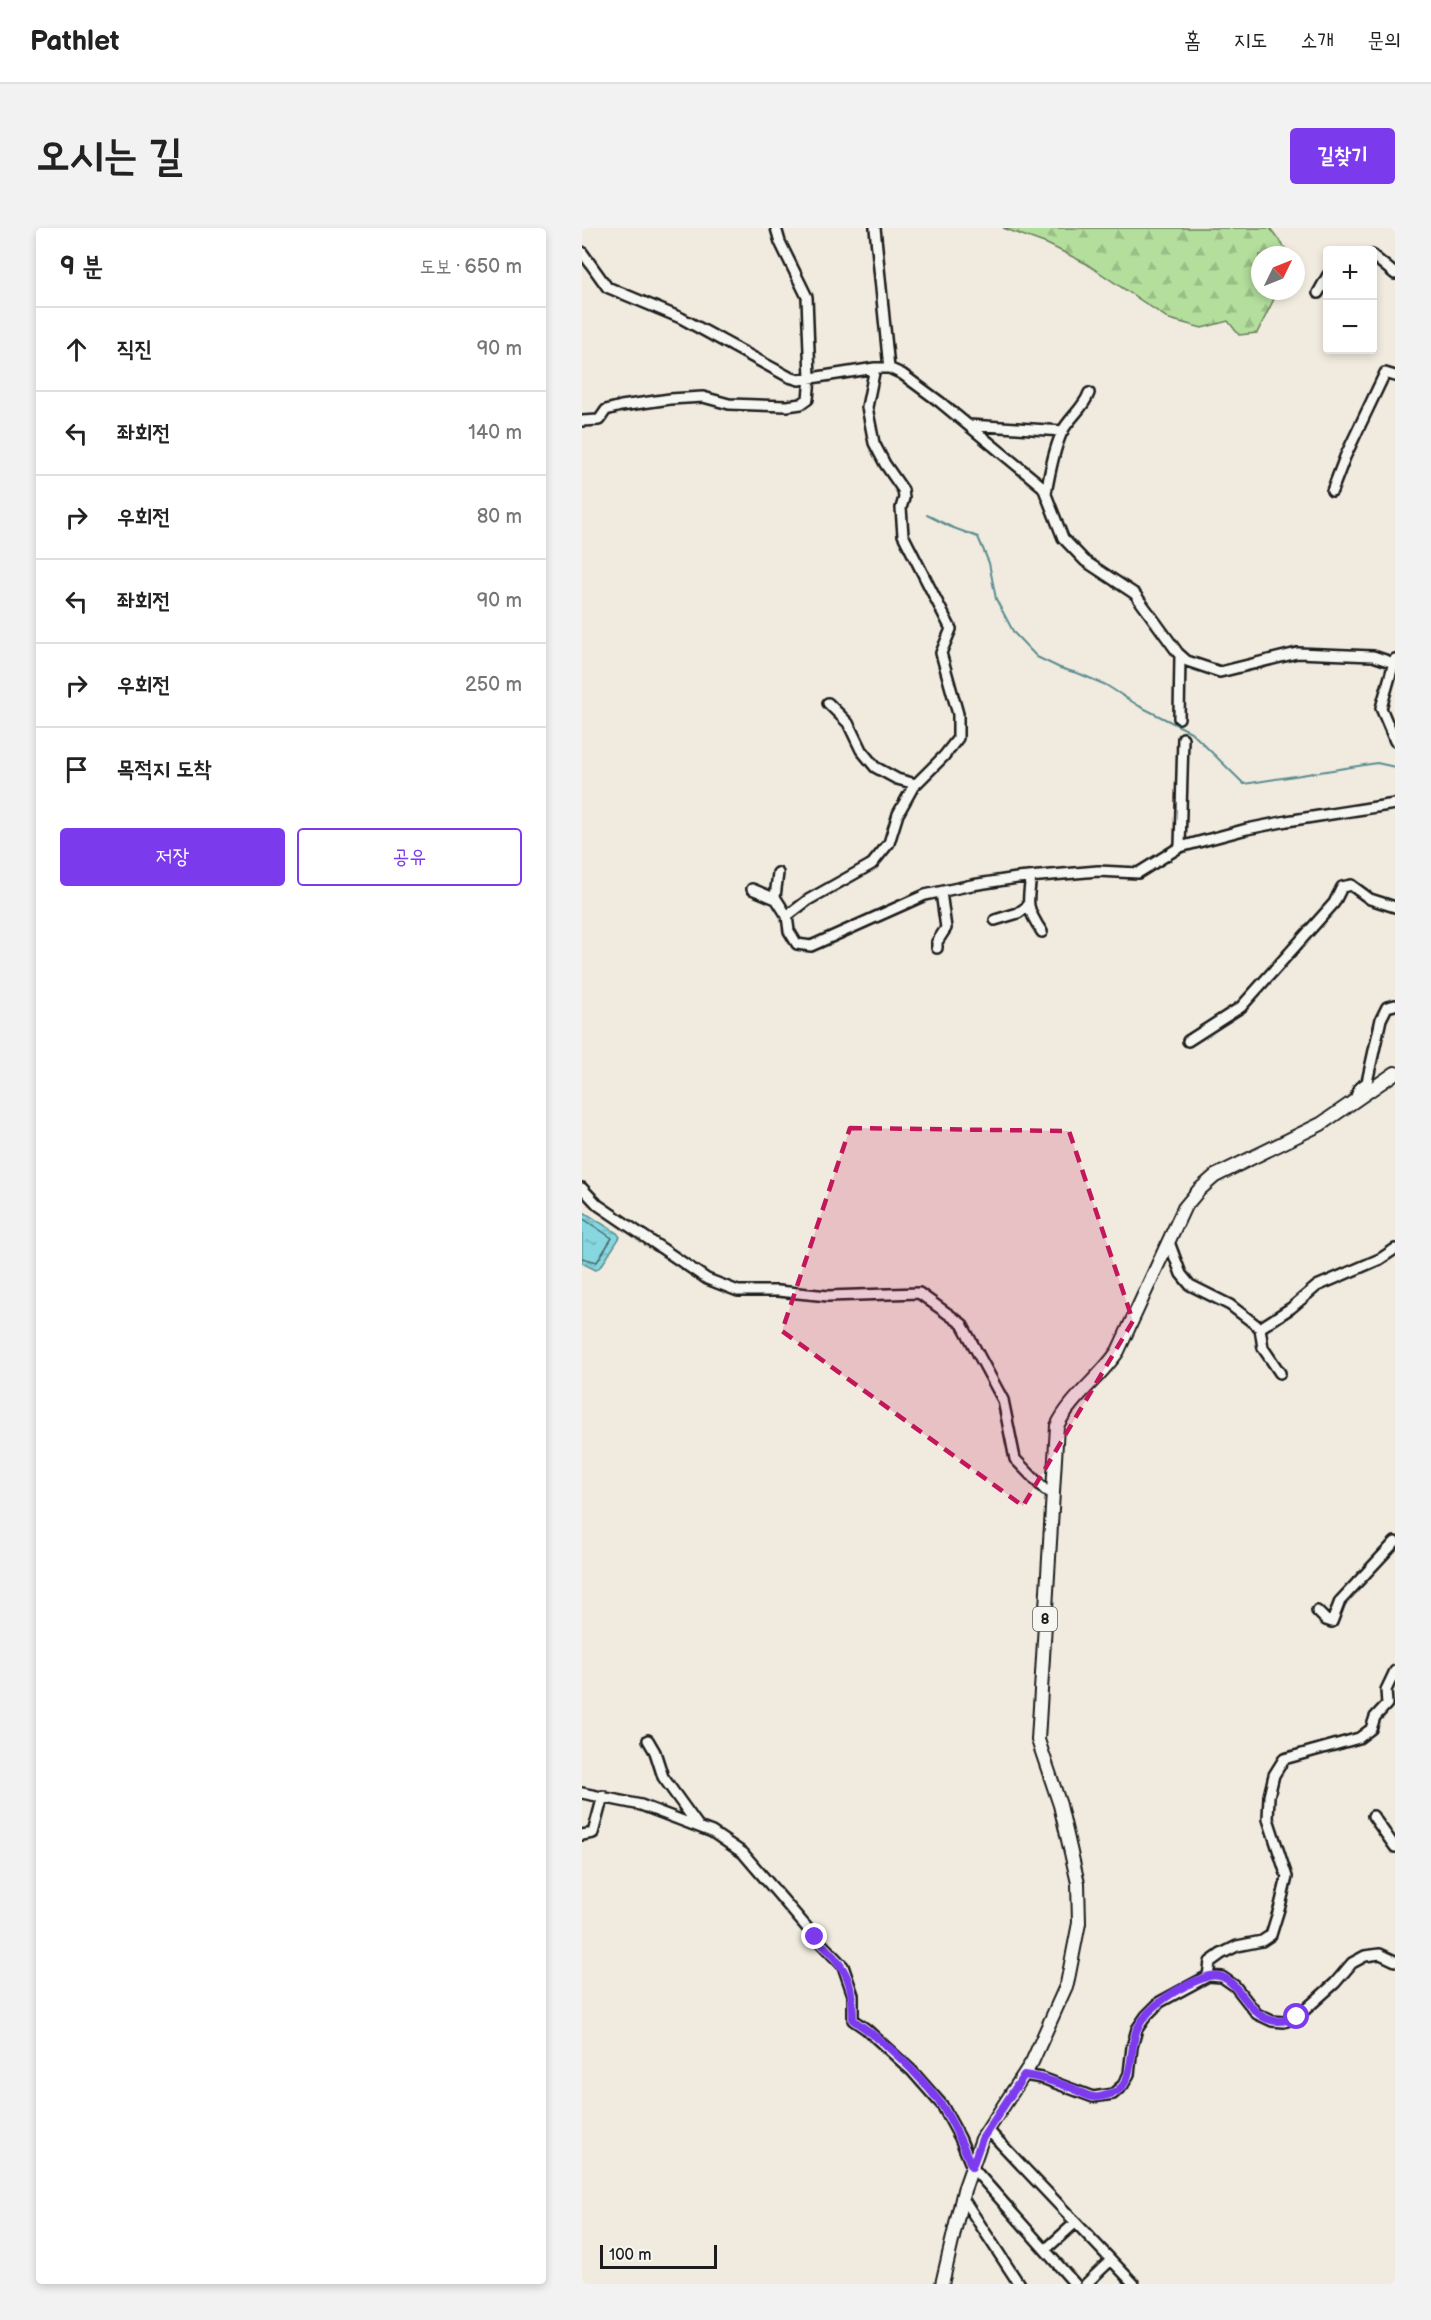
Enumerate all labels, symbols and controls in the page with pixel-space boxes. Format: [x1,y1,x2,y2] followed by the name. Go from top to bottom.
[30,25,119,58] text: Pathlet
[1184,28,1201,53] text: 홈
[1234,28,1267,53] text: 지도
[1300,28,1334,53] text: 소개
[1367,28,1401,53] text: 문의
[1290,128,1395,184] button: 길찾기
[36,131,183,182] text: 오시는 길
[1251,246,1305,300] north arrow
[1323,246,1377,354] map controls
[1323,246,1377,300] button: +
[60,252,103,283] text: 9 분
[419,255,522,279] text: 도보 · 650 m
[1323,300,1377,354] button: −
[60,333,93,366] icon: ahead
[117,336,152,363] text: 직진
[477,337,522,361] text: 90 m
[60,417,93,450] icon: left
[117,420,170,447] text: 좌회전
[468,421,522,445] text: 140 m
[60,501,93,534] icon: right
[117,504,170,531] text: 우회전
[477,505,522,529] text: 80 m
[60,585,93,618] icon: left
[117,588,170,615] text: 좌회전
[477,589,522,613] text: 90 m
[60,669,93,702] icon: right
[117,672,170,699] text: 우회전
[465,673,522,697] text: 250 m
[60,753,93,786] icon: arrive
[117,756,211,783] text: 목적지 도착
[60,828,285,886] button: 저장
[297,828,522,886] button: 공유
[1033,1607,1057,1631] road number: 8
[801,1923,827,1949] route end
[1283,2003,1309,2029] route start
[600,2242,717,2270] scale bar
[609,2246,652,2265] text: 100 m

